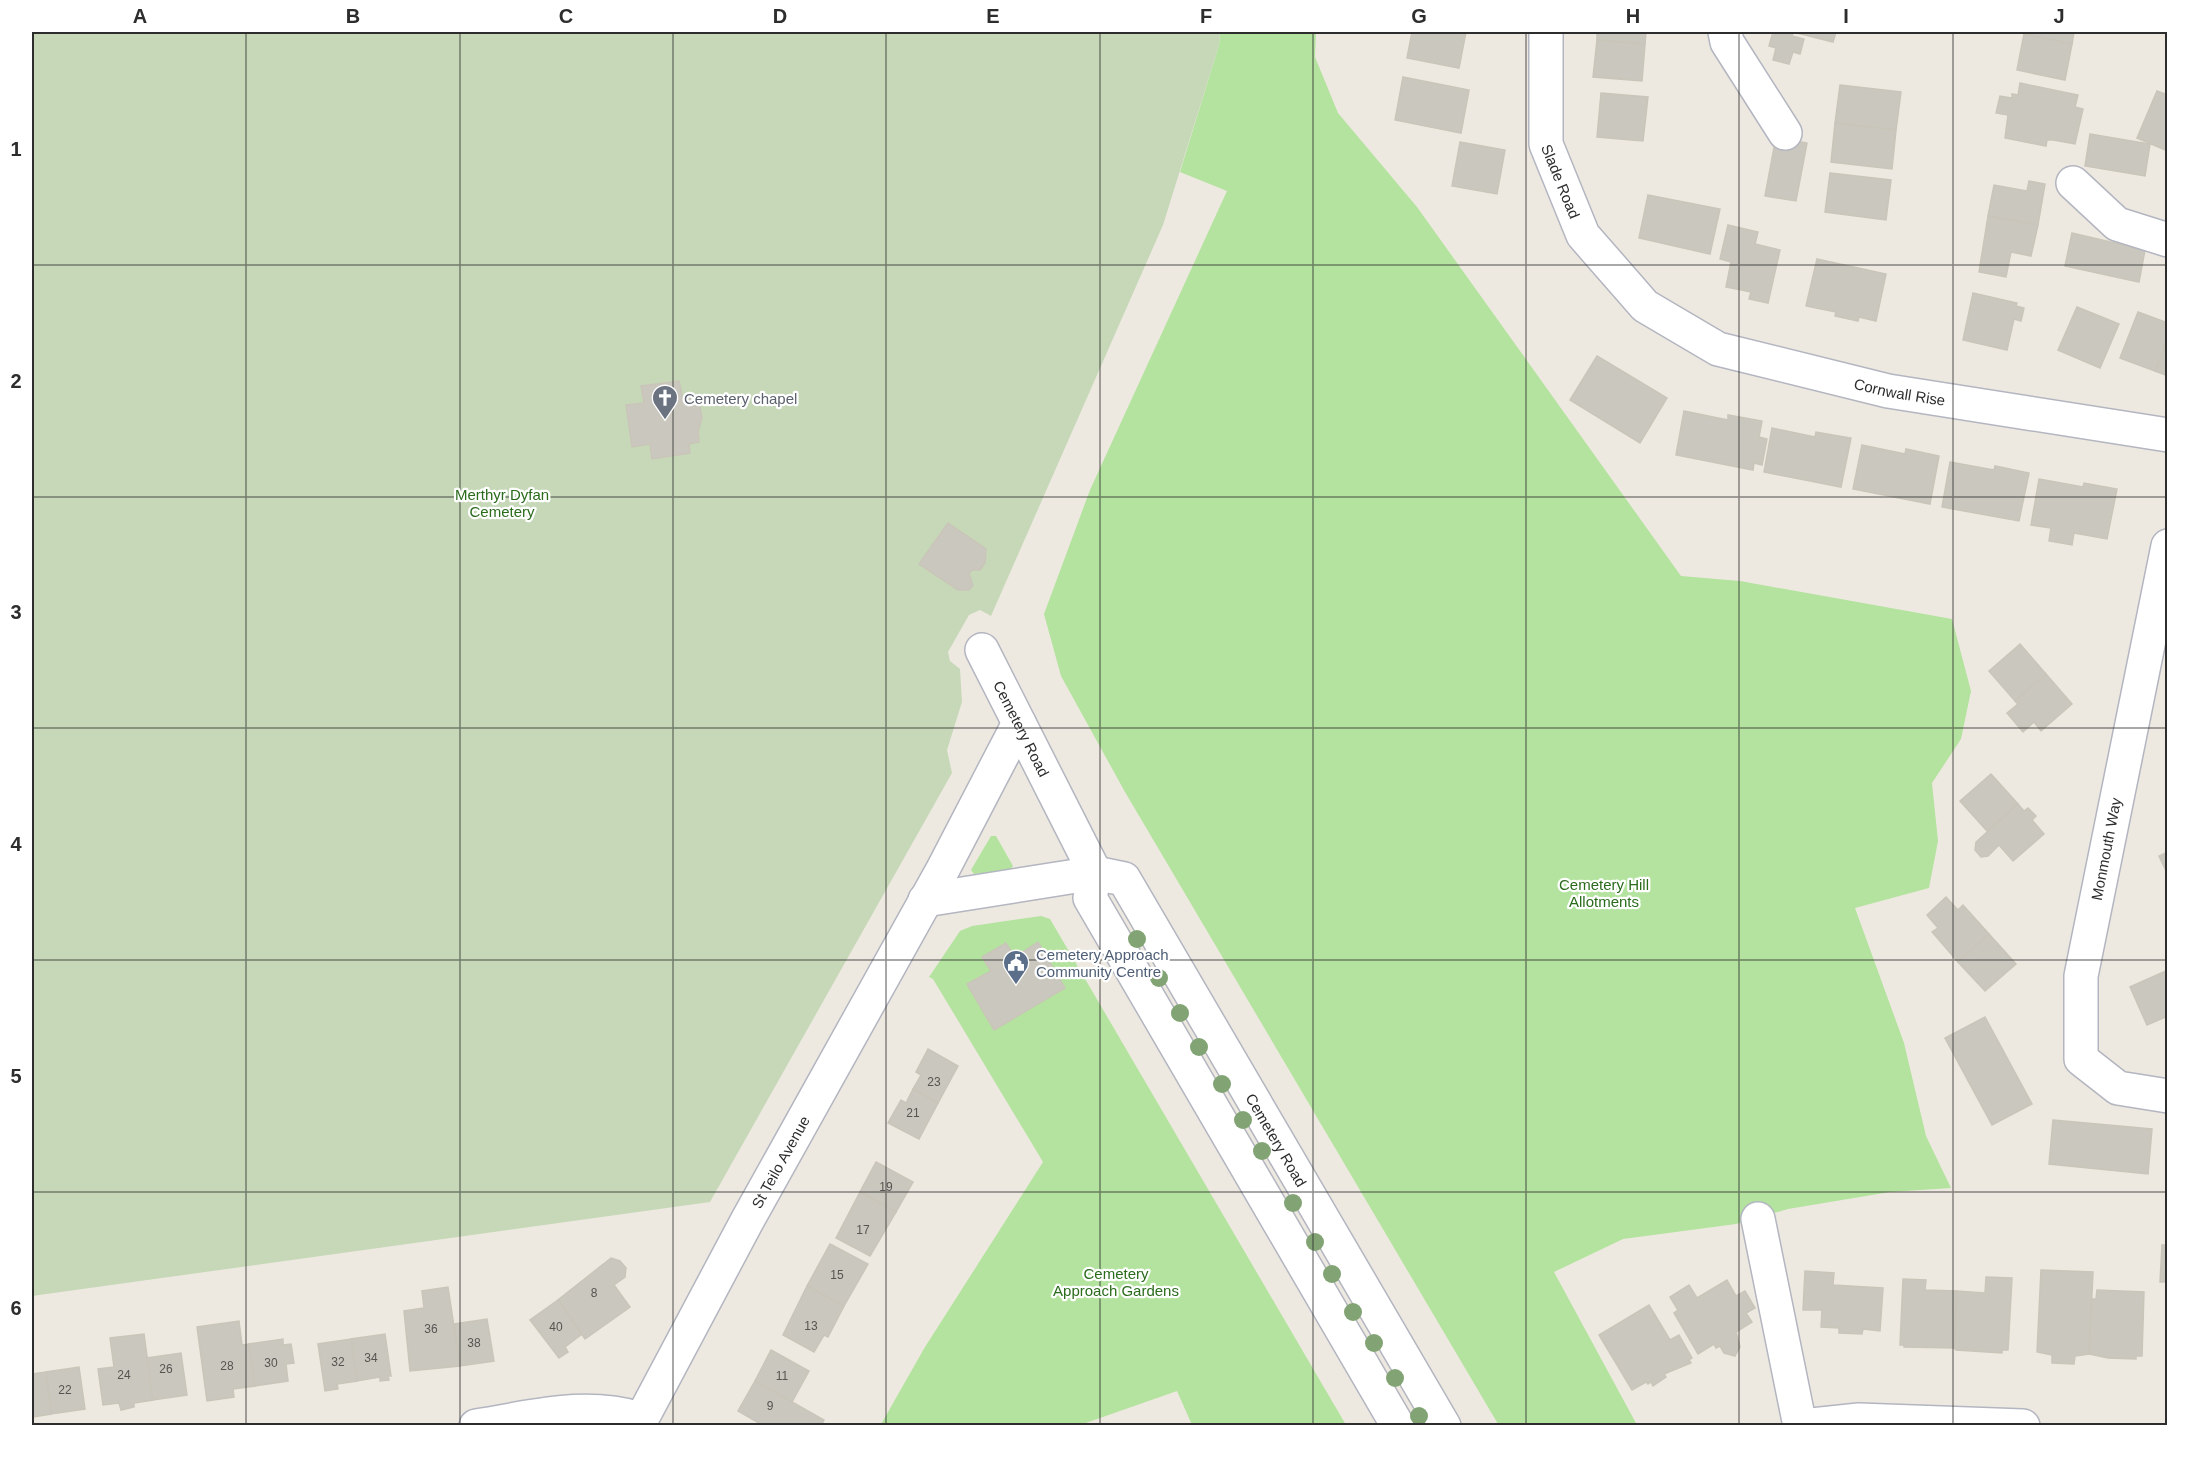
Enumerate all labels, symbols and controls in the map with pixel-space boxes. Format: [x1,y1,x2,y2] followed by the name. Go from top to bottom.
[133,5,147,27] text: A
[346,5,360,27] text: B
[559,5,573,27] text: C
[773,5,787,27] text: D
[986,5,1000,27] text: E
[1200,5,1212,27] text: F
[1411,5,1427,27] text: G
[1626,5,1640,27] text: H
[1843,5,1849,27] text: I
[2053,5,2065,27] text: J
[10,138,22,160] text: 1
[1538,142,1584,221] street label: Slade Road
[10,370,22,392] text: 2
[1852,374,1947,408] street label: Cornwall Rise
[650,383,680,421] church icon: Cemetery chapel
[684,390,797,407] place label: Cemetery chapel
[455,486,549,520] park label: Merthyr Dyfan Cemetery
[10,601,22,623] text: 3
[990,678,1053,779] street label: Cemetery Road
[2088,796,2124,902] street label: Monmouth Way
[10,833,22,855] text: 4
[1559,876,1649,910] park label: Cemetery Hill Allotments
[1036,946,1169,980] place label: Cemetery Approach Community Centre
[1001,948,1031,986] public building icon: Cemetery Approach Community Centre
[10,1065,22,1087] text: 5
[927,1075,941,1089] house number: 23
[1243,1090,1310,1190] street label: Cemetery Road
[906,1106,920,1120] house number: 21
[748,1113,812,1211] street label: St Teilo Avenue
[879,1180,893,1194] house number: 19
[856,1223,870,1237] house number: 17
[1053,1265,1179,1299] park label: Cemetery Approach Gardens
[830,1268,844,1282] house number: 15
[591,1286,598,1300] house number: 8
[10,1297,22,1319] text: 6
[804,1319,818,1333] house number: 13
[549,1320,563,1334] house number: 40
[424,1322,438,1336] house number: 36
[467,1336,481,1350] house number: 38
[364,1351,378,1365] house number: 34
[331,1355,345,1369] house number: 32
[264,1356,278,1370] house number: 30
[220,1359,234,1373] house number: 28
[159,1362,173,1376] house number: 26
[117,1368,131,1382] house number: 24
[776,1369,789,1383] house number: 11
[58,1383,72,1397] house number: 22
[767,1399,774,1413] house number: 9

